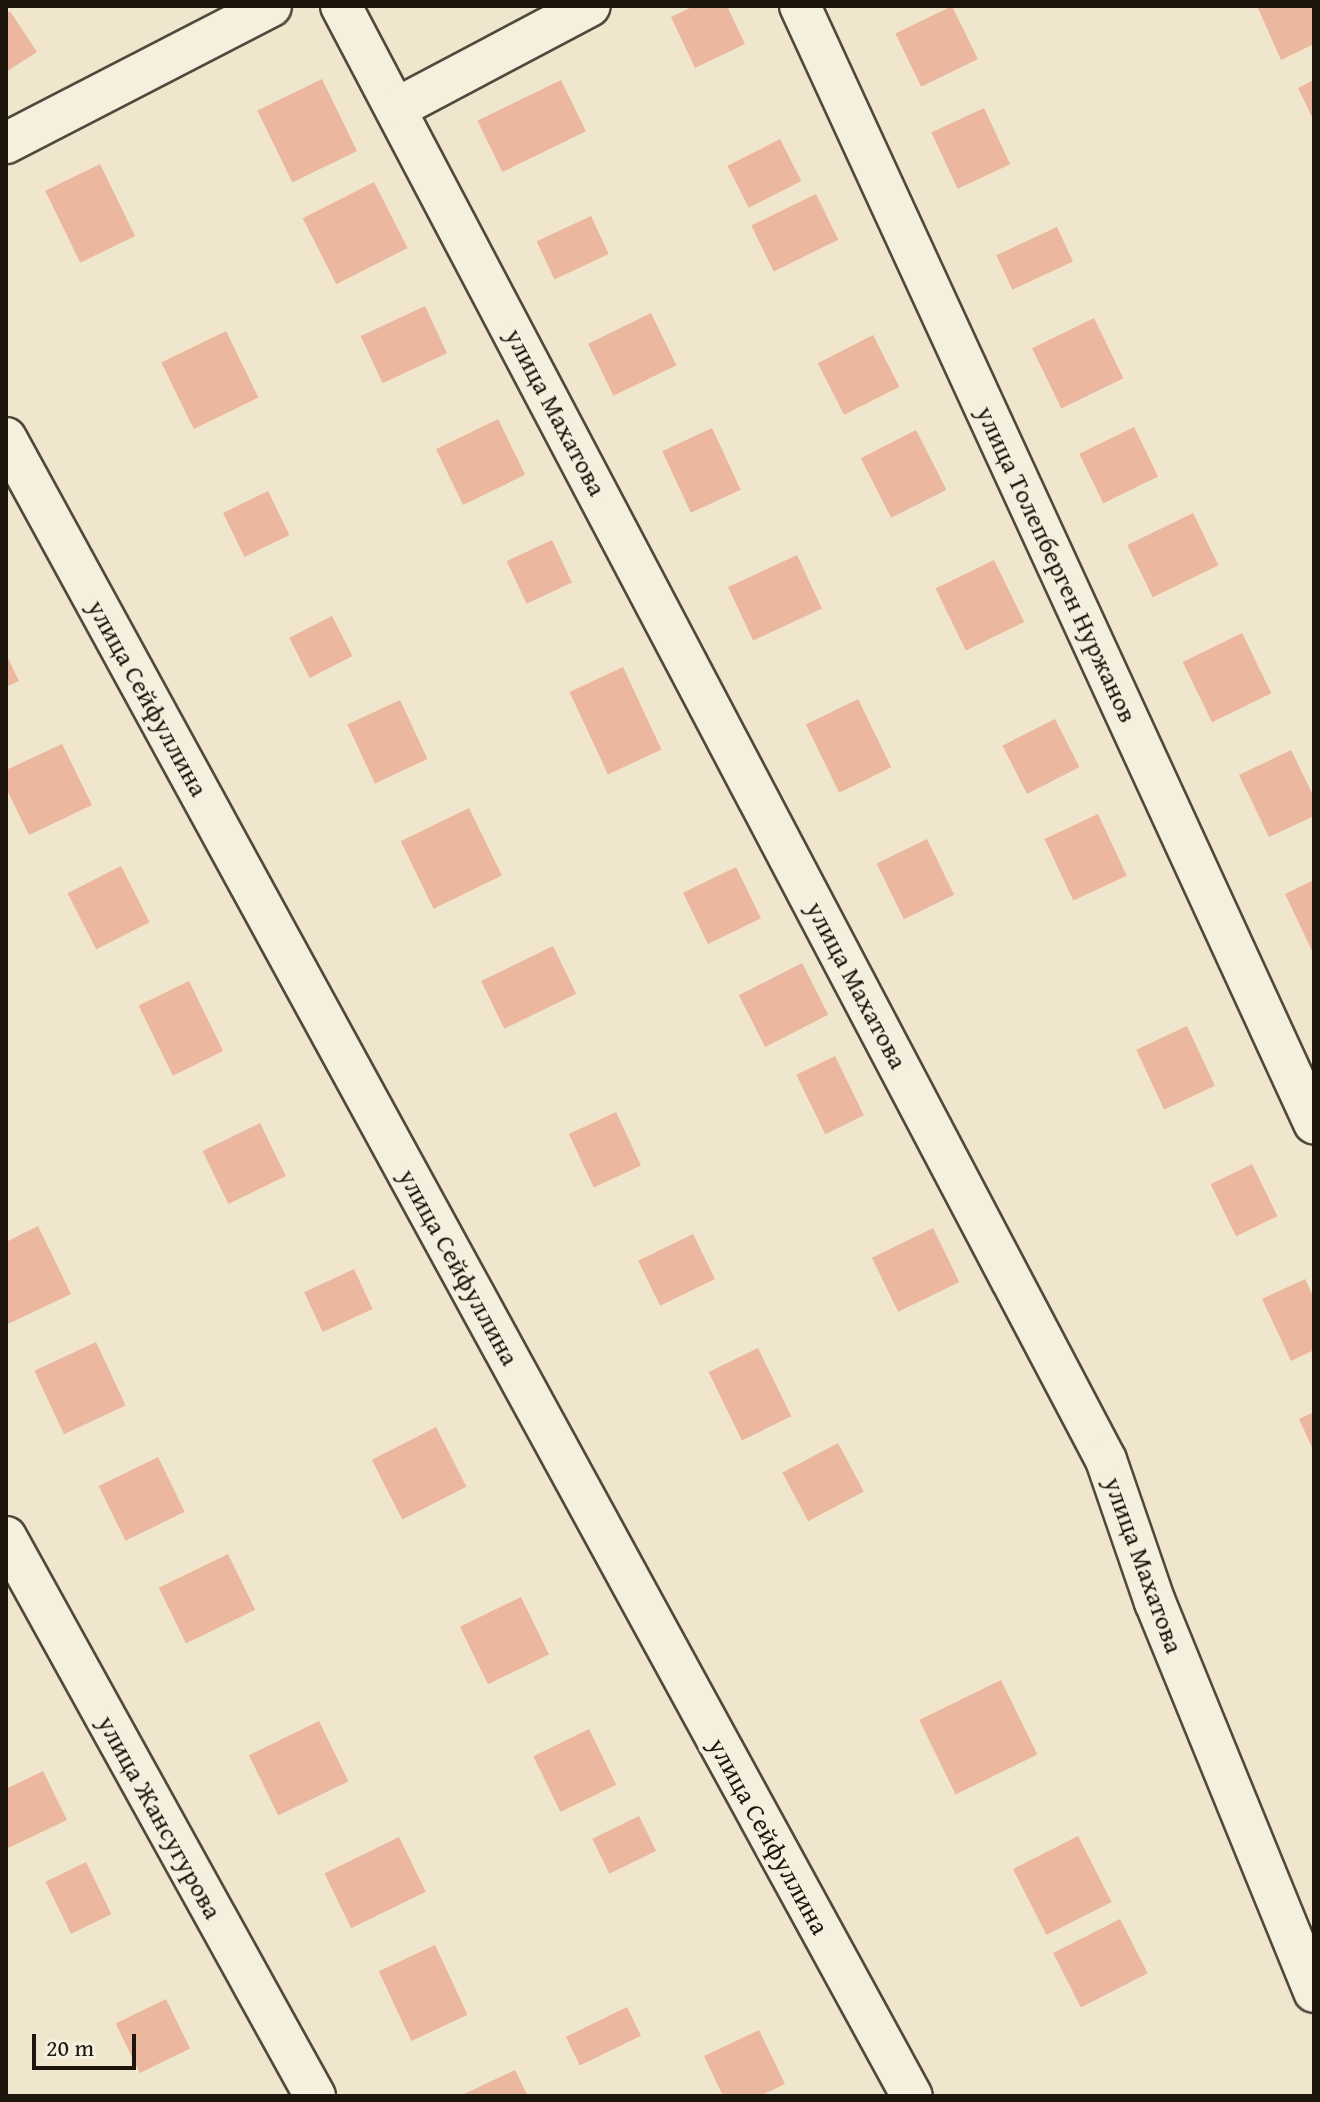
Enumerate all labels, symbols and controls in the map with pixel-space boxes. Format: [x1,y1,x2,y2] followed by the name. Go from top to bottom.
[499,323,613,501] street label: улица Махатова
[970,401,1144,727] street label: улица Толепберген Нуржанов
[81,594,215,802] street label: улица Сейфуллина
[800,896,914,1074] street label: улица Махатова
[392,1163,526,1371] street label: улица Сейфуллина
[1098,1473,1190,1657] street label: улица Махатова
[91,1710,229,1924] street label: улица Жансугурова
[702,1732,836,1940] street label: улица Сейфуллина
[36,2018,140,2068] scale bar
[46,2030,94,2065] text: 20 m

